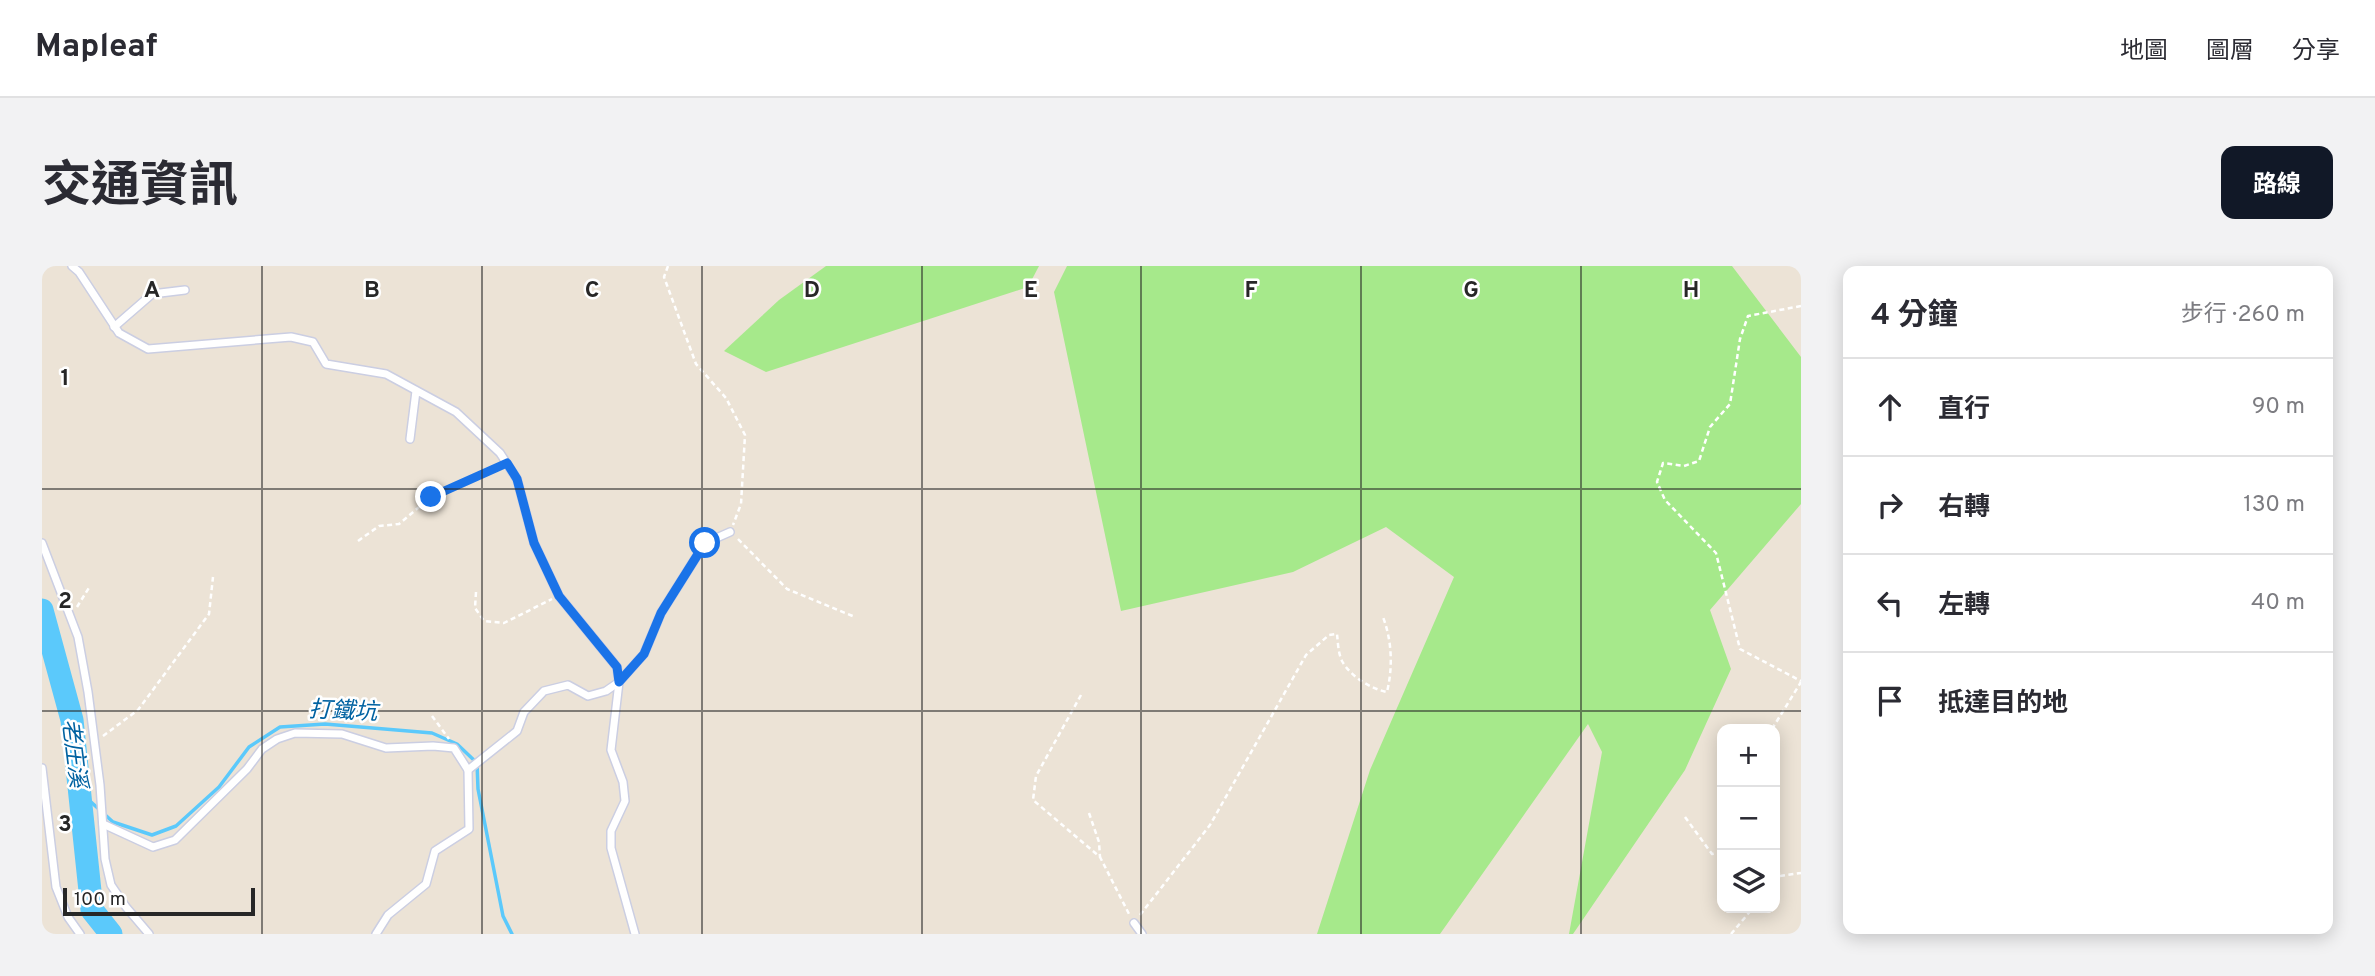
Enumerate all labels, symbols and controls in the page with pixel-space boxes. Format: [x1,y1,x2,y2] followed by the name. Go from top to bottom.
[35,27,158,69] text: Mapleaf
[2120,37,2168,67] text: 地圖
[2206,37,2254,67] text: 圖層
[2292,37,2340,67] text: 分享
[2221,146,2333,219] button: 路線
[42,158,238,220] text: 交通資訊
[144,277,160,306] text: A
[364,277,380,306] text: B
[585,277,599,306] text: C
[804,277,820,306] text: D
[1024,277,1038,306] text: E
[1244,277,1258,306] text: F
[1463,277,1479,306] text: G
[1683,277,1699,306] text: H
[1871,298,1958,335] text: 4 分鐘
[2181,301,2305,330] text: 步行 · 260 m
[60,365,70,394] text: 1
[1871,388,1909,426] icon: ahead
[2252,393,2305,422] text: 90 m
[1938,394,1990,427] text: 直行
[415,481,446,512] route end
[1871,486,1909,524] icon: right
[2243,491,2305,520] text: 130 m
[1938,492,1990,525] text: 右轉
[689,527,720,558] route start
[1871,584,1909,622] icon: left
[58,588,72,617] text: 2
[2251,589,2305,618] text: 40 m
[1938,590,1990,623] text: 左轉
[1871,682,1909,720] icon: arrive
[1938,688,2068,721] text: 抵達目的地
[308,697,381,728] water label: 打鐵坑
[54,717,91,792] water label: 老庄溪
[1717,724,1780,913] map controls
[1717,724,1780,787] button: +
[1717,787,1780,850] button: −
[58,811,72,840] text: 3
[1717,850,1780,913] button: layers
[63,885,256,917] scale bar
[74,888,126,912] text: 100 m

